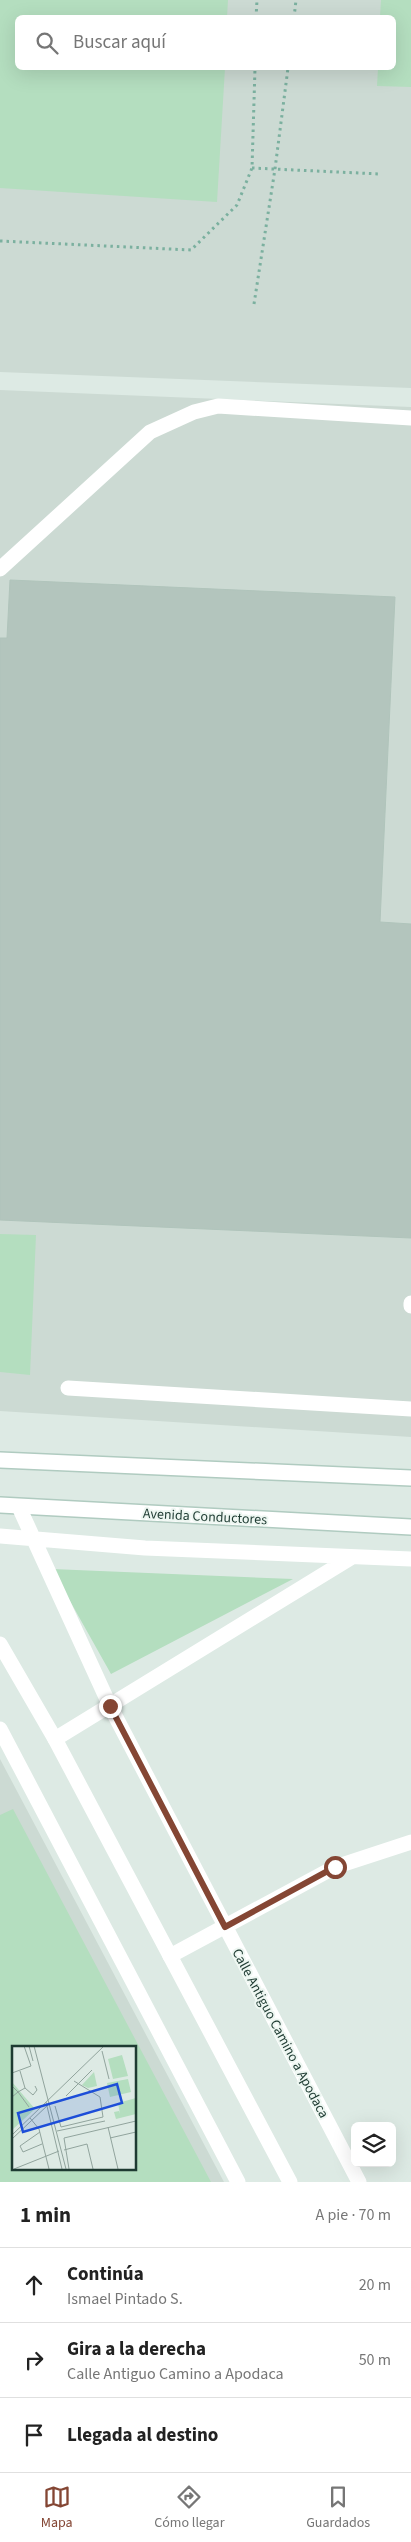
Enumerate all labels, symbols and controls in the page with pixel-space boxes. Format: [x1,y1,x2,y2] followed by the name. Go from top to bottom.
[15,15,396,70] search box
[33,29,61,57] icon: search
[73,29,166,56] text: Buscar aquí
[142,1504,268,1530] street label: Avenida Conductores
[99,1695,122,1718] route end
[324,1856,347,1879] route start
[227,1945,333,2122] street label: Calle Antiguo Camino a Apodaca
[12,2046,136,2170] inset map
[351,2122,396,2167] map controls
[351,2122,396,2167] button: layers
[20,2200,71,2230] text: 1 min
[316,2204,391,2226] text: A pie · 70 m
[67,2261,144,2288] text: Continúa
[20,2271,48,2299] icon: ahead
[359,2274,391,2296] text: 20 m
[67,2288,183,2310] text: Ismael Pintado S.
[67,2336,206,2363] text: Gira a la derecha
[20,2346,48,2374] icon: right
[359,2349,391,2371] text: 50 m
[67,2363,284,2385] text: Calle Antiguo Camino a Apodaca
[20,2421,48,2449] icon: arrive
[67,2422,218,2449] text: Llegada al destino
[41,2483,73,2533] tab: Mapa
[154,2483,225,2533] tab: Cómo llegar
[306,2483,370,2533] tab: Guardados

